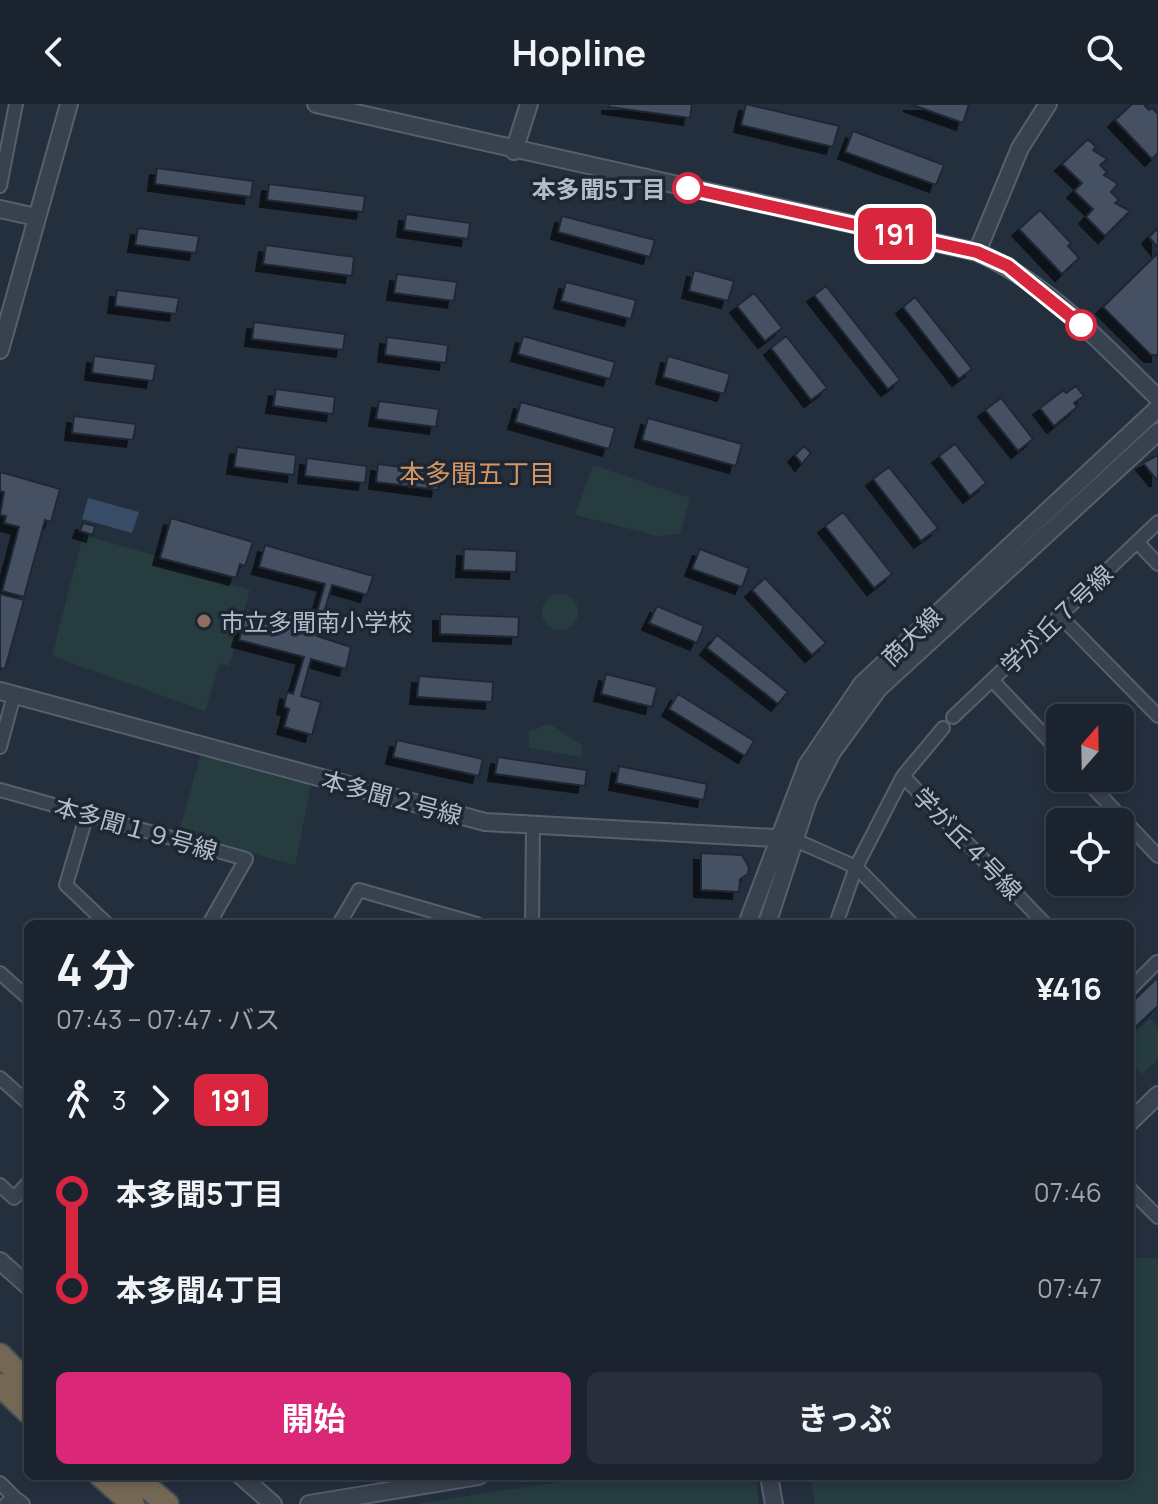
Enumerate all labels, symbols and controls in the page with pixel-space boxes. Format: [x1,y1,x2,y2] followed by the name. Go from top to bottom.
[512,28,646,77] text: Hopline
[32,30,76,74] icon: back
[1082,30,1126,74] icon: search
[532,172,666,205] place label: 本多聞5丁目
[673,173,703,203] marker: 本多聞5丁目
[849,208,941,260] line badge: 191
[874,215,916,253] text: 191
[1066,310,1096,340] unlabelled marker
[399,455,555,491] district label: 本多聞五丁目
[993,557,1119,681] street label: 学が丘７号線
[874,599,948,673] street label: 商大線
[220,605,412,638] place label: 市立多聞南小学校
[195,612,213,630] marker: 市立多聞南小学校
[1046,704,1134,792] north arrow
[1046,704,1134,896] map controls
[318,762,466,832] street label: 本多聞２号線
[906,780,1030,906] street label: 学が丘４号線
[51,789,221,867] street label: 本多聞１９号線
[1046,808,1134,896] button: locate
[56,939,136,999] text: 4 分
[1036,968,1102,1009] text: ¥416
[56,1001,280,1037] text: 07:43 – 07:47 · バス
[56,1078,100,1122] icon: walk
[138,1078,182,1122] icon: forward
[210,1081,252,1119] text: 191
[112,1082,126,1118] text: 3
[116,1173,284,1214] text: 本多聞5丁目
[1034,1174,1102,1210] text: 07:46
[116,1269,284,1310] text: 本多聞4丁目
[1037,1270,1102,1306] text: 07:47
[56,1372,571,1464] button: 開始
[587,1372,1102,1464] button: きっぷ

